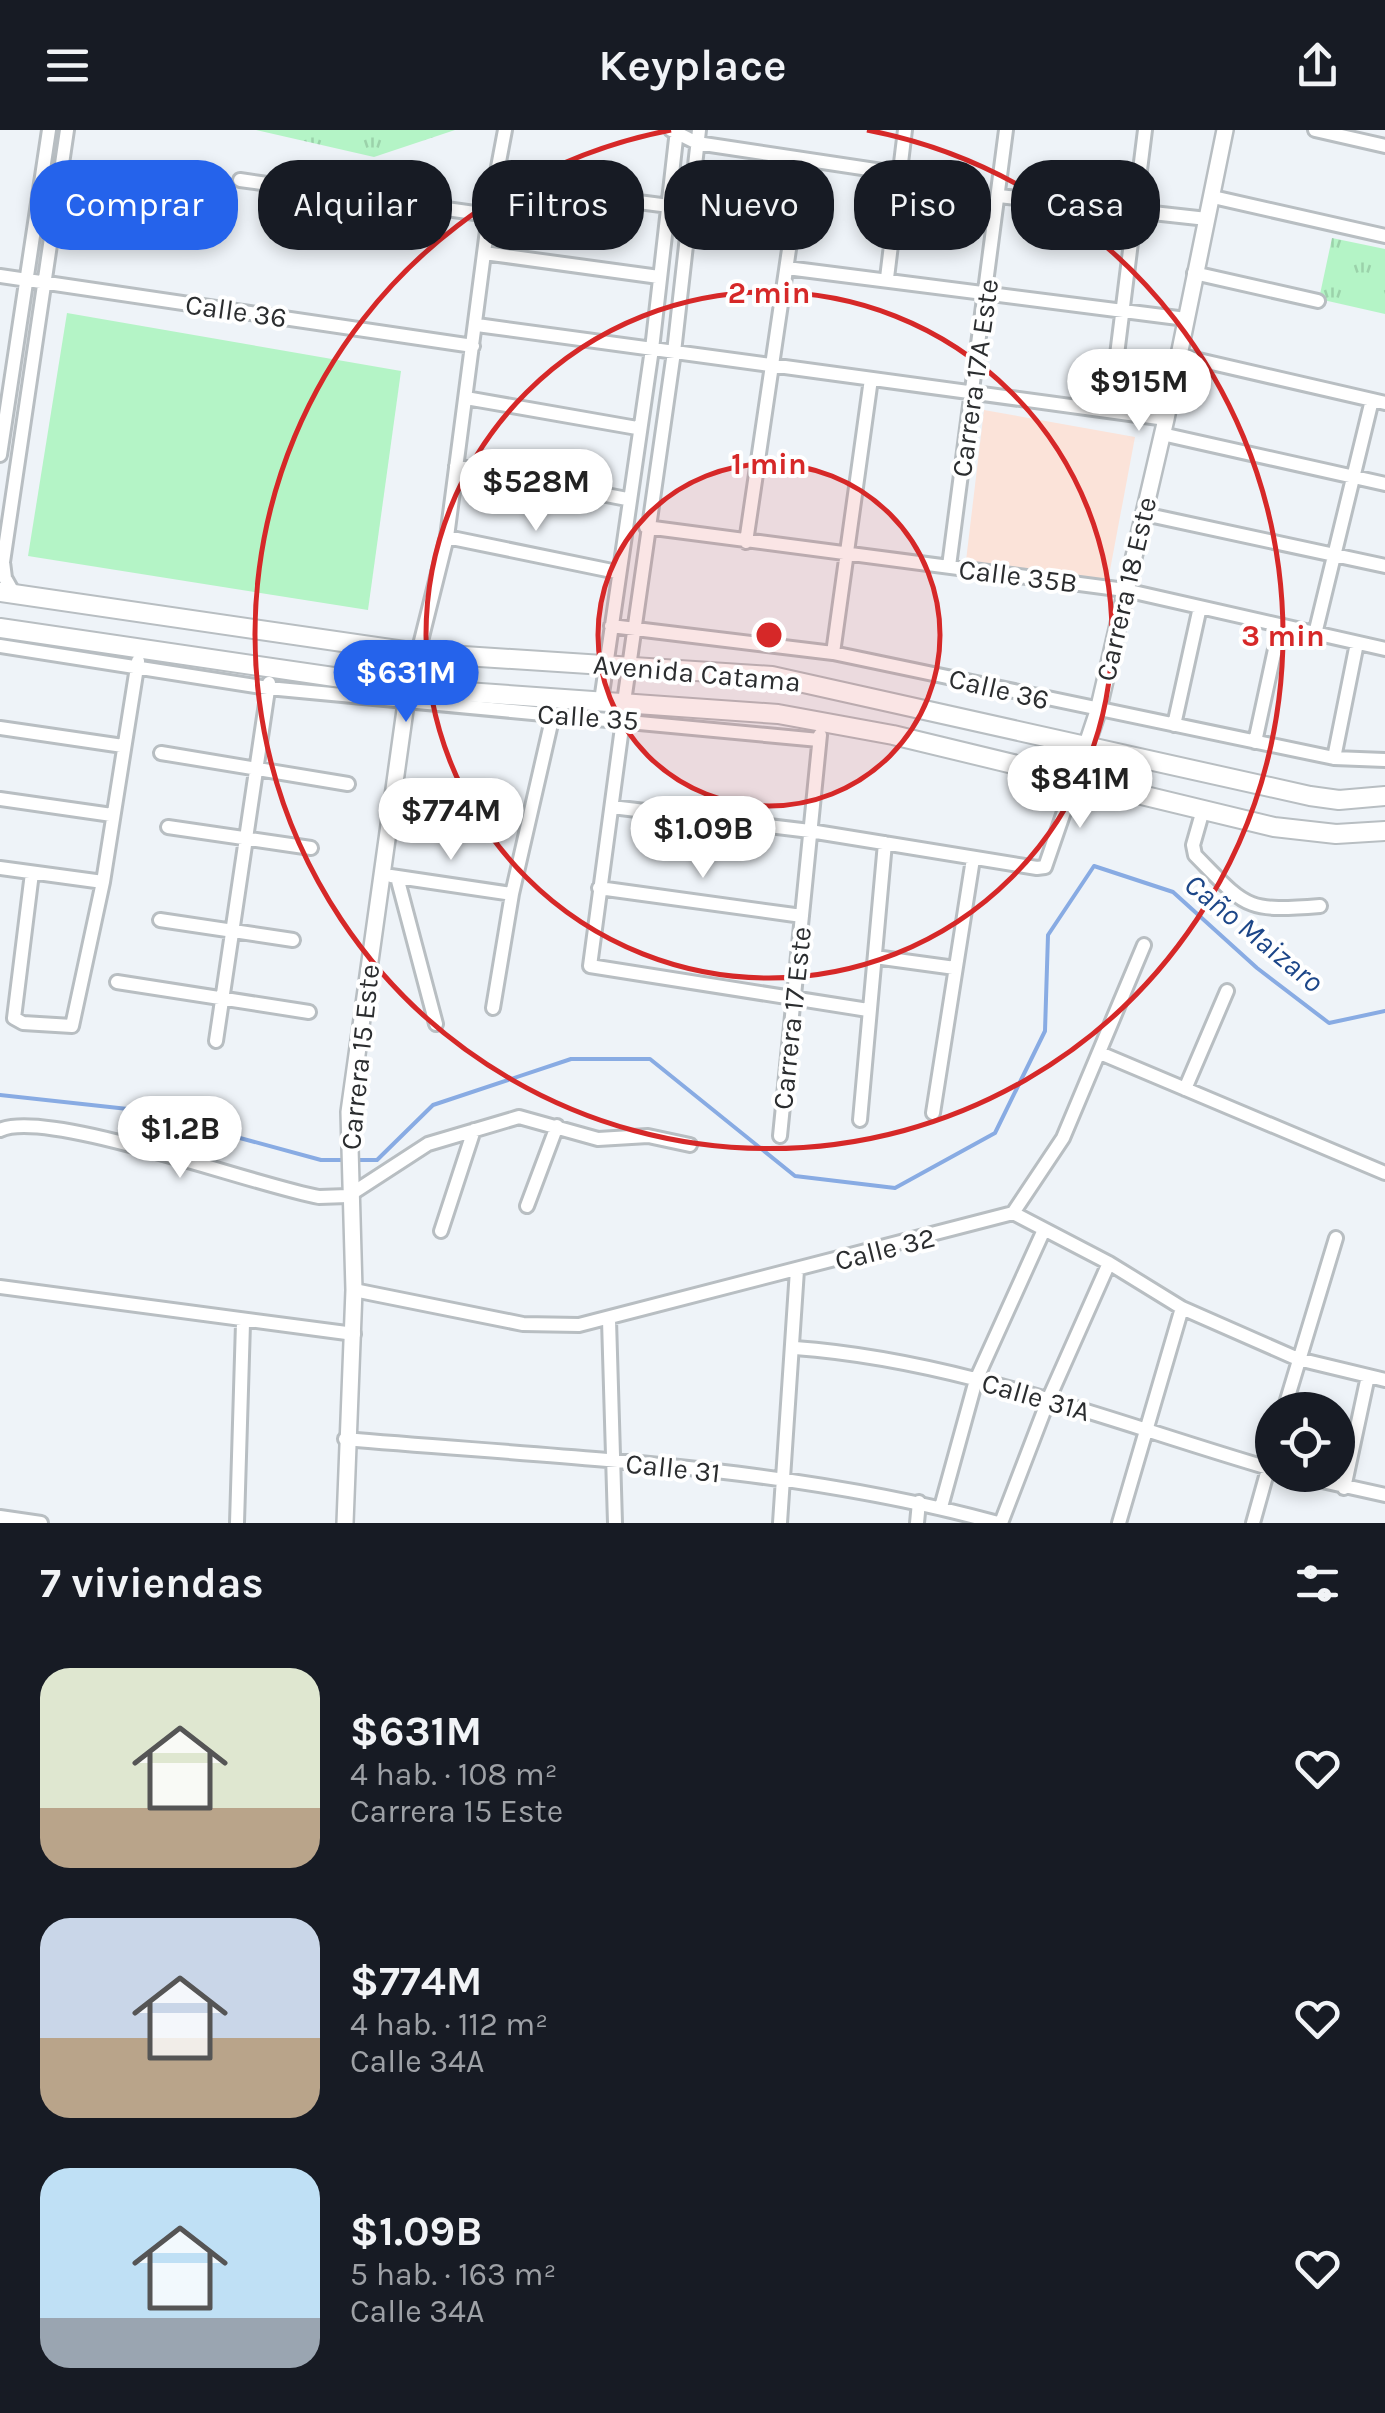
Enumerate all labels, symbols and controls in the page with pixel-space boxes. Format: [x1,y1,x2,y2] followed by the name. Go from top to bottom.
[40,38,95,93] icon: menu
[1290,38,1345,93] icon: share
[598,39,787,91] text: Keyplace
[30,160,238,250] chip: Comprar
[258,160,452,250] chip: Alquilar
[472,160,644,250] chip: Filtros
[664,160,834,250] chip: Nuevo
[854,160,991,250] chip: Piso
[1011,160,1160,250] chip: Casa
[728,275,810,311] text: 2 min
[945,277,1005,479] street label: Carrera 17A Este
[183,288,289,334] street label: Calle 36
[1069,349,1209,434] pin: $915M
[1089,363,1189,400] text: $915M
[731,446,807,482] text: 1 min
[466,449,606,534] pin: $528M
[482,463,590,500] text: $528M
[1089,494,1163,684] street label: Carrera 18 Este
[957,552,1079,600] street label: Calle 35B
[751,617,787,653] centre of rings
[1241,618,1325,654] text: 3 min
[336,640,476,725] pin: $631M
[592,648,802,698] street label: Avenida Catama
[356,654,456,691] text: $631M
[946,661,1052,717] street label: Calle 36
[536,697,640,737] street label: Calle 35
[1010,746,1150,831] pin: $841M
[1029,760,1131,797] text: $841M
[381,778,521,863] pin: $774M
[401,792,501,829] text: $774M
[622,796,784,881] pin: $1.09B
[653,810,753,847] text: $1.09B
[1177,866,1331,1000] water label: Caño Maizaro
[766,925,818,1111] street label: Carrera 17 Este
[334,963,386,1151] street label: Carrera 15 Este
[110,1096,250,1181] pin: $1.2B
[140,1110,220,1147] text: $1.2B
[832,1221,938,1277] street label: Calle 32
[978,1366,1094,1428] street label: Calle 31A
[1255,1392,1355,1492] map controls
[1255,1392,1355,1492] button: locate
[624,1447,722,1489] street label: Calle 31
[1290,1556,1345,1611] icon: filters
[40,1558,264,1608] text: 7 viviendas
[350,1706,482,1756] text: $631M
[120,1708,240,1828] icon: home
[1290,1741,1345,1796] icon: heart
[350,1756,558,1793] text: 4 hab. · 108 m²
[350,1793,563,1830] text: Carrera 15 Este
[350,1956,482,2006] text: $774M
[120,1958,240,2078] icon: home
[1290,1991,1345,2046] icon: heart
[350,2006,548,2043] text: 4 hab. · 112 m²
[350,2043,484,2080] text: Calle 34A
[350,2206,482,2256] text: $1.09B
[120,2208,240,2328] icon: home
[1290,2241,1345,2296] icon: heart
[350,2256,556,2293] text: 5 hab. · 163 m²
[350,2293,484,2330] text: Calle 34A

